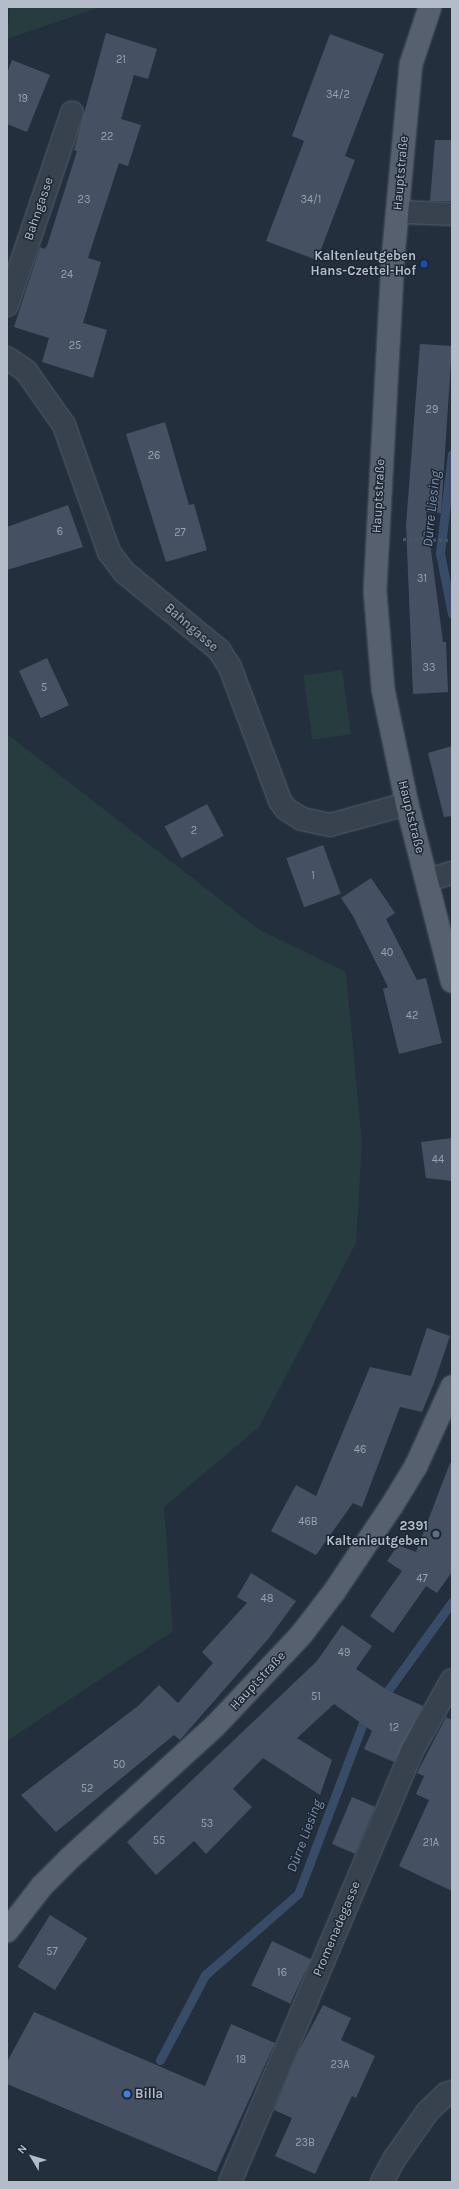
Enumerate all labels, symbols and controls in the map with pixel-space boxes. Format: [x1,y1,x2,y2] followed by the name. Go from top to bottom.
[116,53,126,67] house number: 21
[326,88,350,102] house number: 34/2
[18,92,28,106] house number: 19
[101,130,113,144] house number: 22
[390,135,412,211] street label: Hauptstraße
[21,175,57,243] street label: Bahngasse
[78,193,90,207] house number: 23
[300,193,322,207] house number: 34/1
[311,249,416,280] place label: Kaltenleutgeben Hans-Czettel-Hof
[419,259,429,269] marker: Kaltenleutgeben Hans-Czettel-Hof
[61,268,73,282] house number: 24
[69,339,81,353] house number: 25
[426,403,438,417] house number: 29
[148,449,160,463] house number: 26
[369,458,389,534] street label: Hauptstraße
[420,470,444,548] water label: Dürre Liesing
[57,525,63,539] house number: 6
[174,526,186,540] house number: 27
[417,572,427,586] house number: 31
[161,601,221,655] street label: Bahngasse
[423,661,435,675] house number: 33
[41,681,47,695] house number: 5
[394,779,428,855] street label: Hauptstraße
[191,824,197,838] house number: 2
[311,869,315,883] house number: 1
[381,946,393,960] house number: 40
[406,1009,418,1023] house number: 42
[432,1153,444,1167] house number: 44
[354,1443,366,1457] house number: 46
[298,1515,318,1529] house number: 46B
[326,1519,428,1550] place label: 2391 Kaltenleutgeben
[431,1529,441,1539] marker: 2391 Kaltenleutgeben
[416,1572,428,1586] house number: 47
[261,1592,273,1606] house number: 48
[338,1646,350,1660] house number: 49
[227,1648,289,1714] street label: Hauptstraße
[311,1690,321,1704] house number: 51
[389,1721,399,1735] house number: 12
[113,1758,125,1772] house number: 50
[81,1782,93,1796] house number: 52
[283,1797,327,1875] water label: Dürre Liesing
[201,1817,213,1831] house number: 53
[153,1834,165,1848] house number: 55
[423,1836,439,1850] house number: 21A
[310,1879,364,1979] street label: Promenadegasse
[46,1945,58,1959] house number: 57
[277,1966,287,1980] house number: 16
[236,2053,246,2067] house number: 18
[330,2058,350,2072] house number: 23A
[135,2086,163,2102] place label: Billa
[122,2089,132,2099] marker: Billa
[295,2136,315,2150] house number: 23B
[12,2137,52,2177] north arrow
[15,2142,30,2156] text: N

